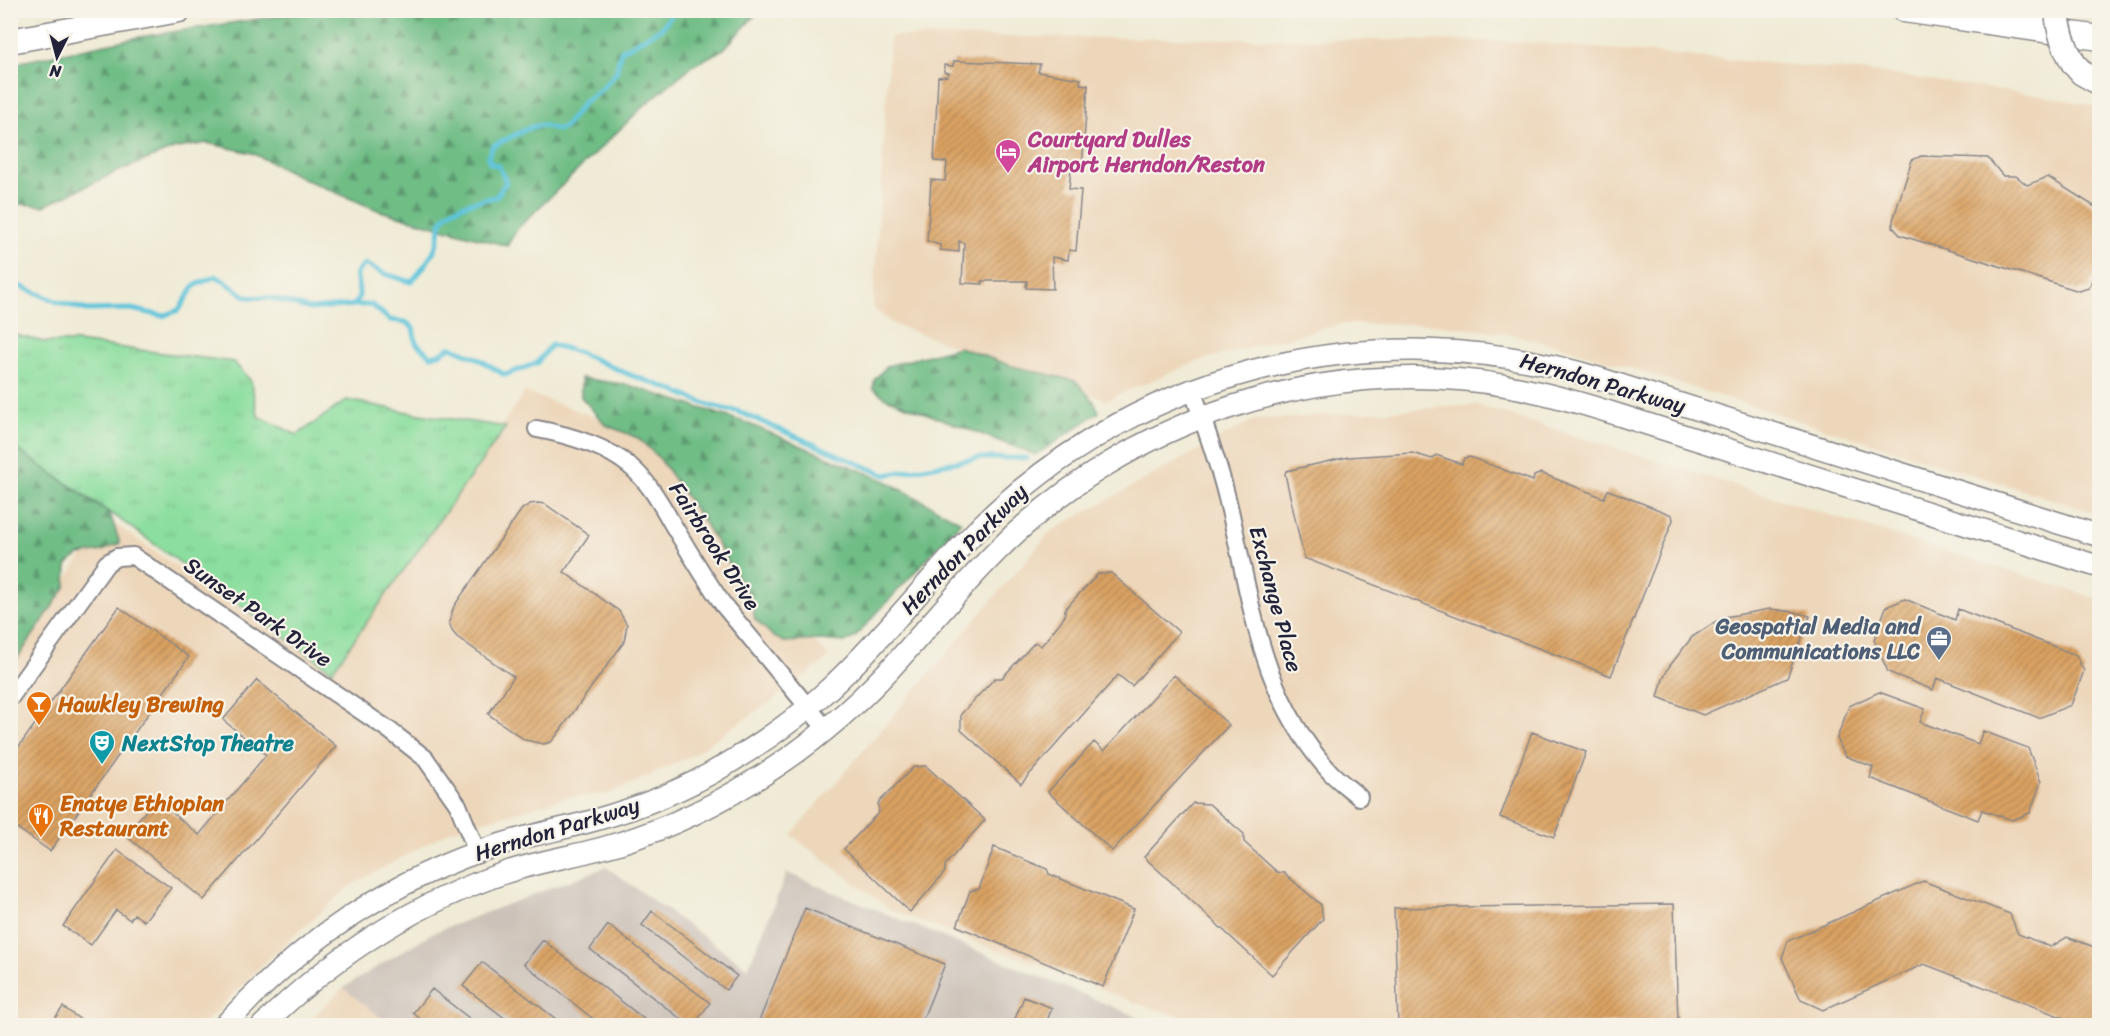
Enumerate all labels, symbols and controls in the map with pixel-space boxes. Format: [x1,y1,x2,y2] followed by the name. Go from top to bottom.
[27,27,87,87] north arrow
[48,56,64,87] text: N
[1027,120,1265,184] place label: Courtyard Dulles Airport Herndon/Reston
[993,137,1023,175] hotel icon: Courtyard Dulles Airport Herndon/Reston
[1515,341,1691,425] street label: Herndon Parkway
[658,474,772,619] street label: Fairbrook Drive
[891,474,1038,624] street label: Herndon Parkway
[1238,522,1314,676] street label: Exchange Place
[176,546,340,678] street label: Sunset Park Drive
[1714,607,1922,671] place label: Geospatial Media and Communications LLC
[1924,624,1954,662] office icon: Geospatial Media and Communications LLC
[57,685,224,724] place label: Hawkley Brewing
[24,689,54,727] bar icon: Hawkley Brewing
[121,724,295,763] place label: NextStop Theatre
[87,728,117,766] theatre icon: NextStop Theatre
[59,784,224,848] place label: Enatye Ethiopian Restaurant
[470,785,645,873] street label: Herndon Parkway
[26,801,56,839] restaurant icon: Enatye Ethiopian Restaurant

